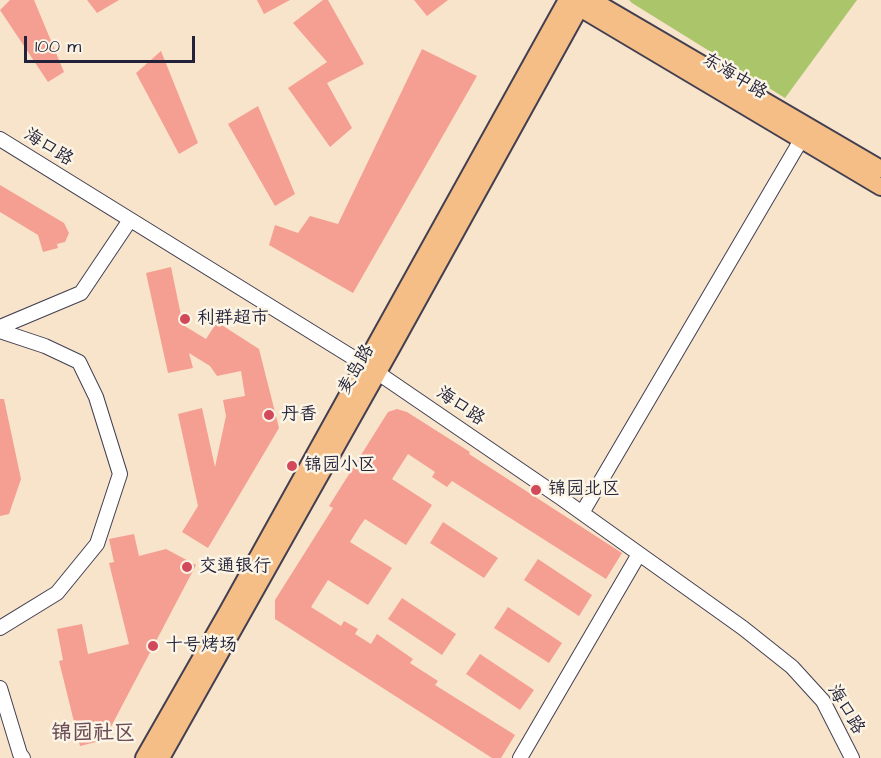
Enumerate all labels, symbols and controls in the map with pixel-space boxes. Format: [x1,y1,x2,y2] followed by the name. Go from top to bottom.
[27,24,198,62] scale bar
[35,34,81,59] text: 100 m
[698,49,770,105] street label: 东海中路
[19,125,77,171] street label: 海口路
[197,308,269,330] place label: 利群超市
[178,312,192,326] marker: 利群超市
[334,341,380,399] street label: 麦岛路
[432,383,488,431] street label: 海口路
[281,404,317,426] place label: 丹香
[262,408,276,422] marker: 丹香
[304,455,376,477] place label: 锦园小区
[285,459,299,473] marker: 锦园小区
[548,479,620,501] place label: 锦园北区
[529,483,543,497] marker: 锦园北区
[199,556,271,578] place label: 交通银行
[180,560,194,574] marker: 交通银行
[165,635,237,657] place label: 十号烤场
[146,639,160,653] marker: 十号烤场
[822,681,868,739] street label: 海口路
[51,722,135,748] district label: 锦园社区

